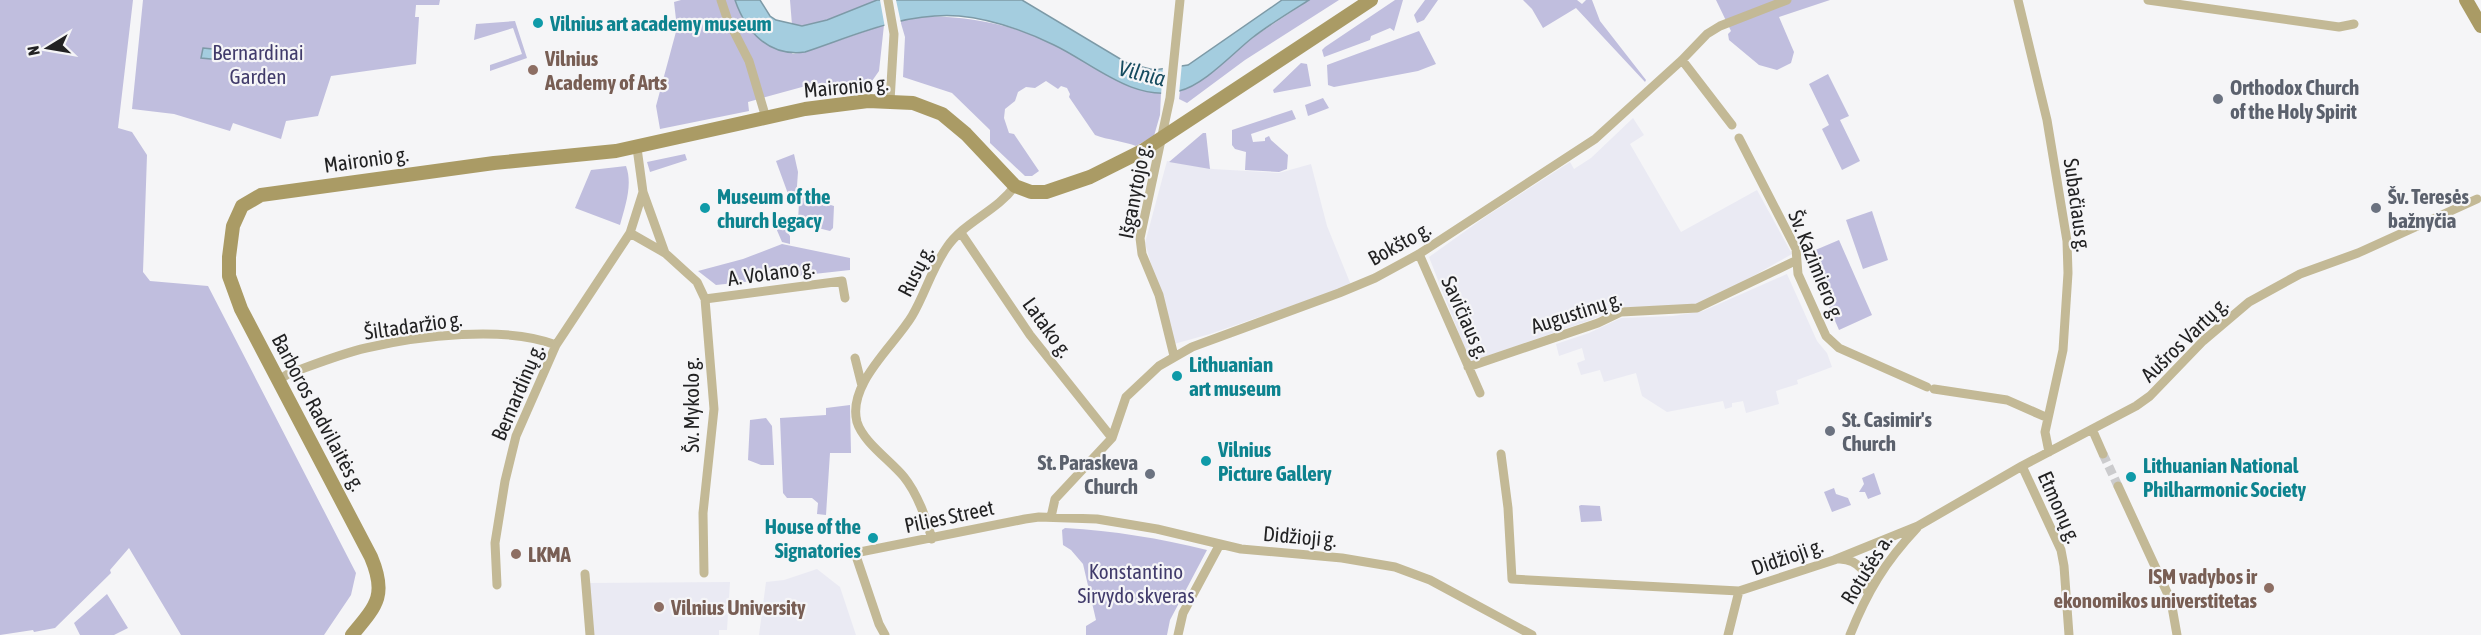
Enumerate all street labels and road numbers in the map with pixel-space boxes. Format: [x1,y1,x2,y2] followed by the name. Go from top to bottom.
[802,70,890,102] street label: Maironio g.
[322,141,410,177] street label: Maironio g.
[1113,142,1155,240] street label: Išganytojo g.
[2060,157,2096,253] street label: Subačiaus g.
[1784,207,1850,323] street label: Šv. Kazimiero g.
[1364,216,1434,270] street label: Bokšto g.
[892,242,938,300] street label: Rusų g.
[726,254,816,290] street label: A. Volano g.
[1437,272,1495,362] street label: Savičiaus g.
[1528,286,1624,338] street label: Augustinų g.
[1018,292,1078,362] street label: Latako g.
[2136,292,2232,386] street label: Aušros Vartų g.
[362,306,464,344] street label: Šiltadaržio g.
[267,329,371,495] street label: Barboros Radvilaitės g.
[486,340,548,444] street label: Bernardinų g.
[679,357,703,453] street label: Šv. Mykolo g.
[2034,467,2086,547] street label: Etmonų g.
[902,495,996,537] street label: Pilies Street
[1262,521,1338,551] street label: Didžioji g.
[1835,530,1897,608] street label: Rotušės a.
[1748,533,1826,579] street label: Didžioji g.

